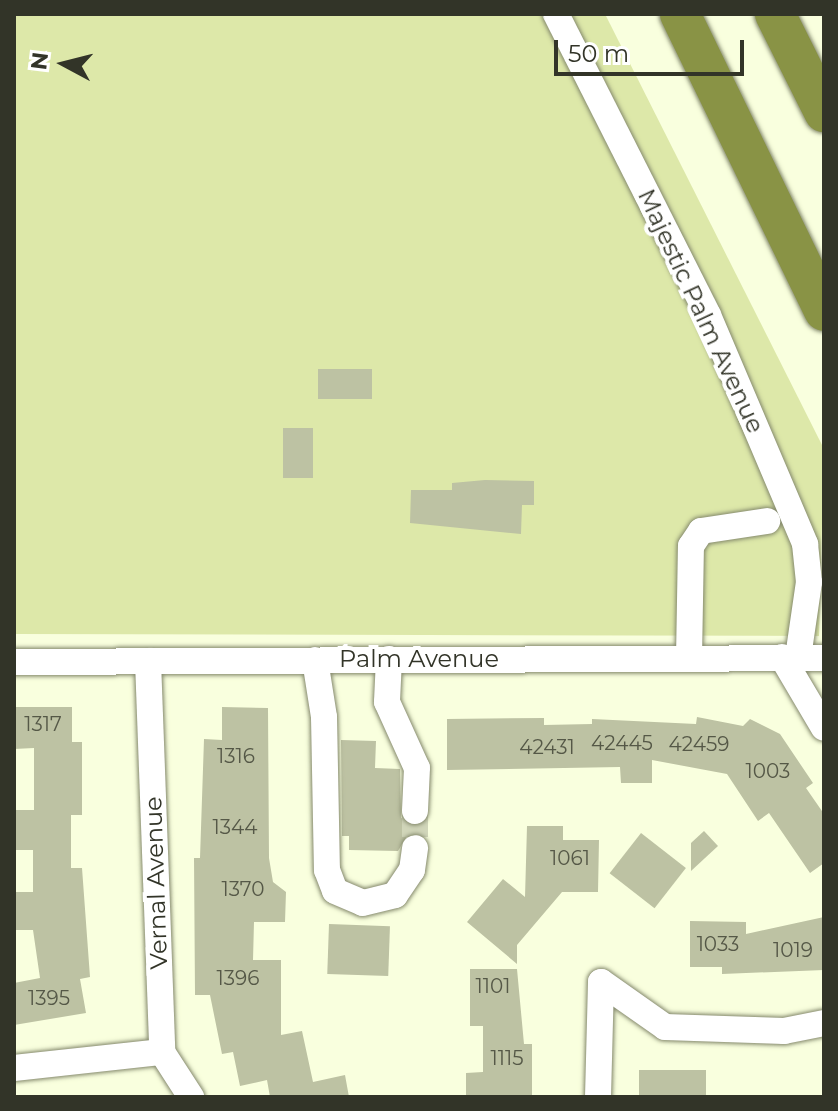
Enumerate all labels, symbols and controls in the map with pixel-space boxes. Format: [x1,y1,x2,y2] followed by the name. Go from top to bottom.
[24,24,104,104] north arrow
[558,24,748,74] scale bar
[568,39,629,68] text: 50 m
[25,51,54,71] text: N
[632,185,770,437] street label: Majestic Palm Avenue
[339,645,499,673] street label: Palm Avenue
[24,712,62,736] house number: 1317
[591,731,653,755] house number: 42445
[669,732,729,756] house number: 42459
[519,735,575,759] house number: 42431
[217,744,255,768] house number: 1316
[746,759,790,783] house number: 1003
[139,796,173,970] street label: Vernal Avenue
[213,815,257,839] house number: 1344
[550,846,590,870] house number: 1061
[222,877,264,901] house number: 1370
[697,932,739,956] house number: 1033
[773,938,813,962] house number: 1019
[217,966,259,990] house number: 1396
[476,974,510,998] house number: 1101
[28,986,70,1010] house number: 1395
[491,1046,523,1070] house number: 1115

